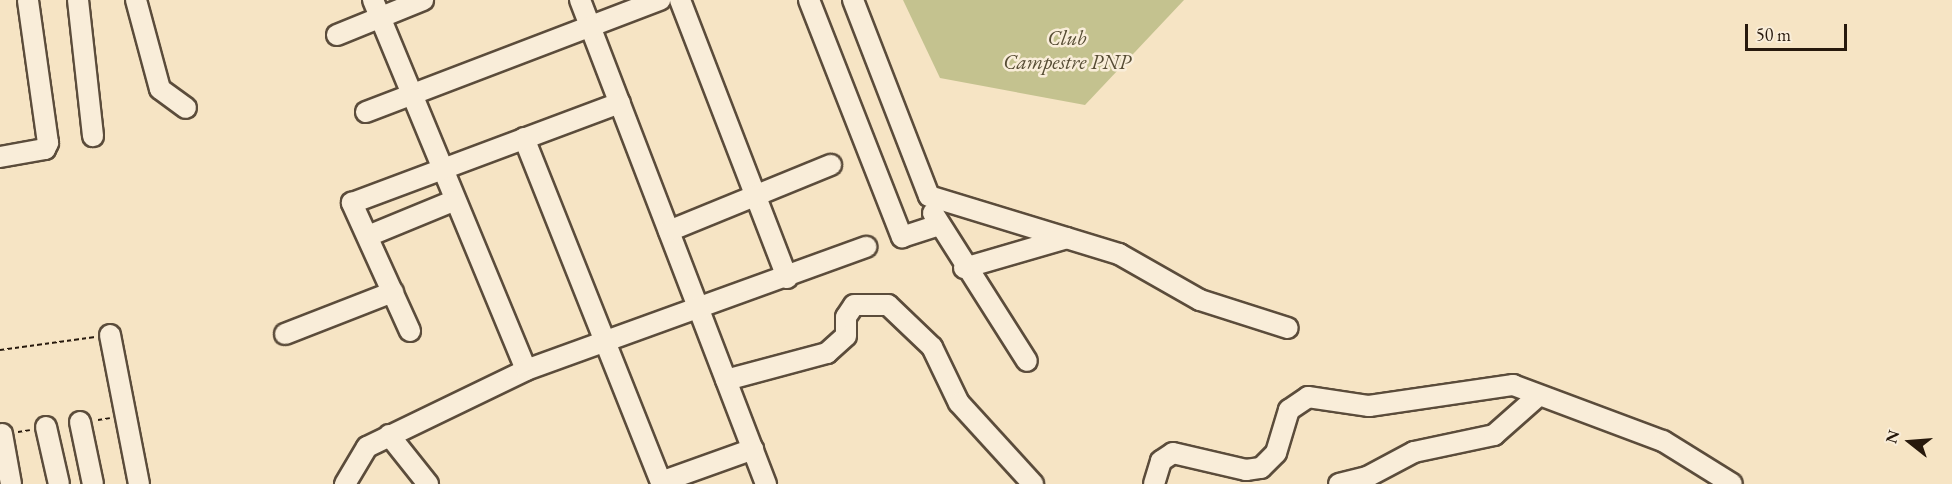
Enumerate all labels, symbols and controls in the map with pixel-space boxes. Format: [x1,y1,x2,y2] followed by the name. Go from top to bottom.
[1748,12,1850,50] scale bar
[1756,23,1791,46] text: 50 m
[1003,25,1131,75] park label: Club Campestre PNP
[1880,412,1940,472] north arrow
[1880,427,1904,446] text: N

